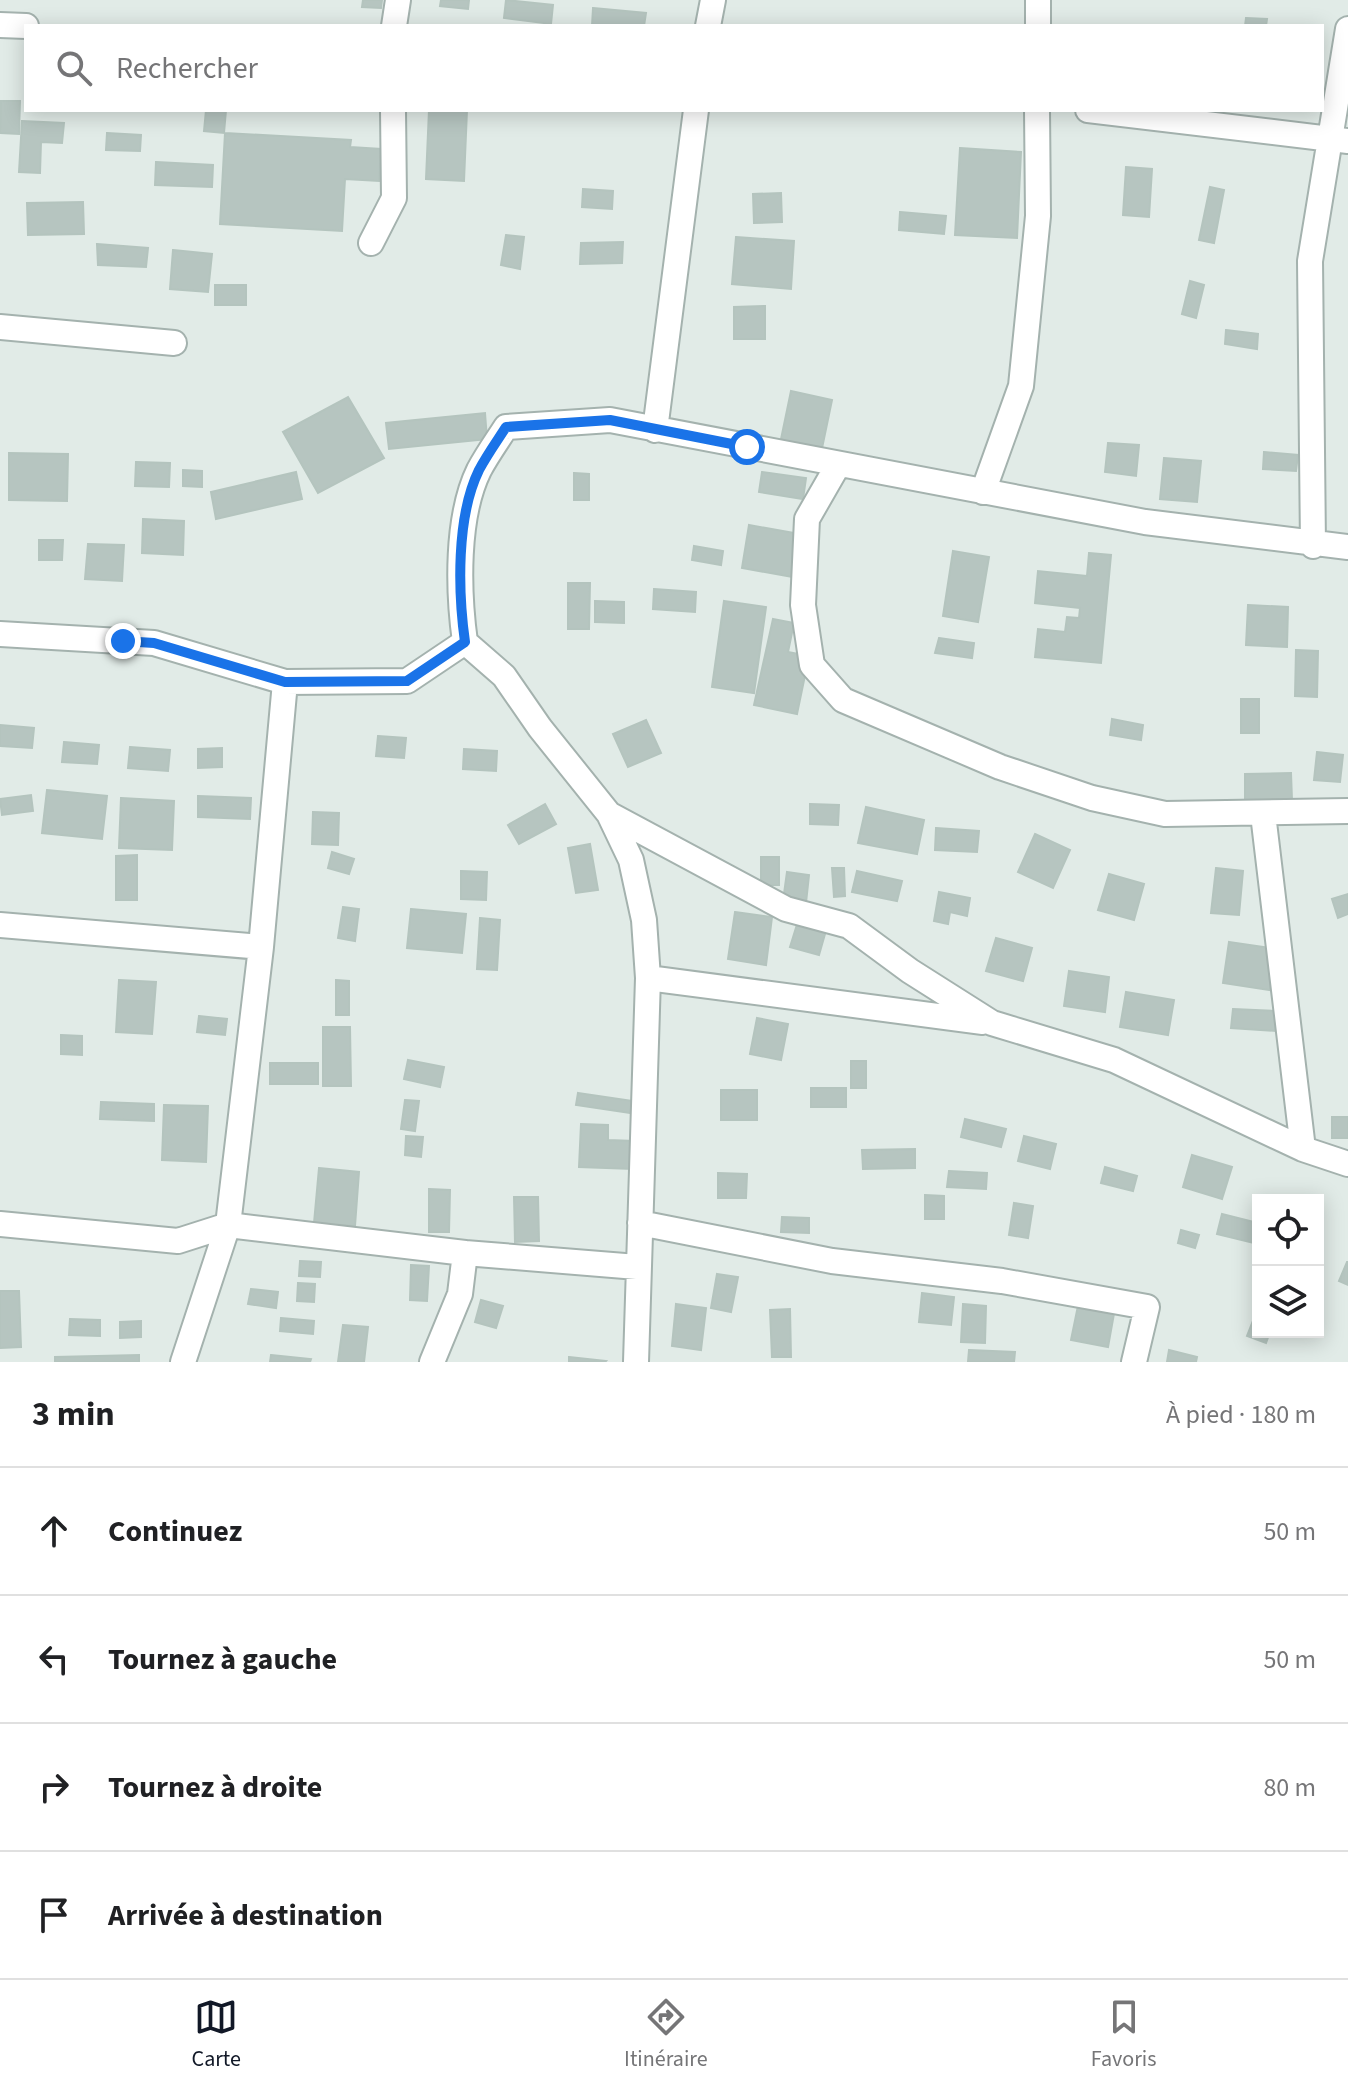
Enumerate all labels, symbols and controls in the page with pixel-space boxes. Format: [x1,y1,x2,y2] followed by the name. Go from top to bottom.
[24,24,1324,112] search box
[52,46,96,90] icon: search
[116,47,258,90] text: Rechercher
[729,429,765,465] route start
[105,623,141,659] route end
[1252,1194,1324,1338] map controls
[1252,1194,1324,1266] button: locate
[1252,1266,1324,1338] button: layers
[32,1390,115,1439] text: 3 min
[1166,1396,1316,1433] text: À pied · 180 m
[32,1509,76,1553] icon: ahead
[108,1510,242,1553] text: Continuez
[1263,1513,1316,1550] text: 50 m
[32,1637,76,1681] icon: left
[108,1638,337,1681] text: Tournez à gauche
[1263,1641,1316,1678] text: 50 m
[32,1765,76,1809] icon: right
[108,1766,322,1809] text: Tournez à droite
[1263,1769,1316,1806] text: 80 m
[32,1893,76,1937] icon: arrive
[108,1894,383,1937] text: Arrivée à destination
[192,1995,241,2075] tab: Carte
[624,1995,708,2075] tab: Itinéraire
[1091,1995,1156,2075] tab: Favoris

